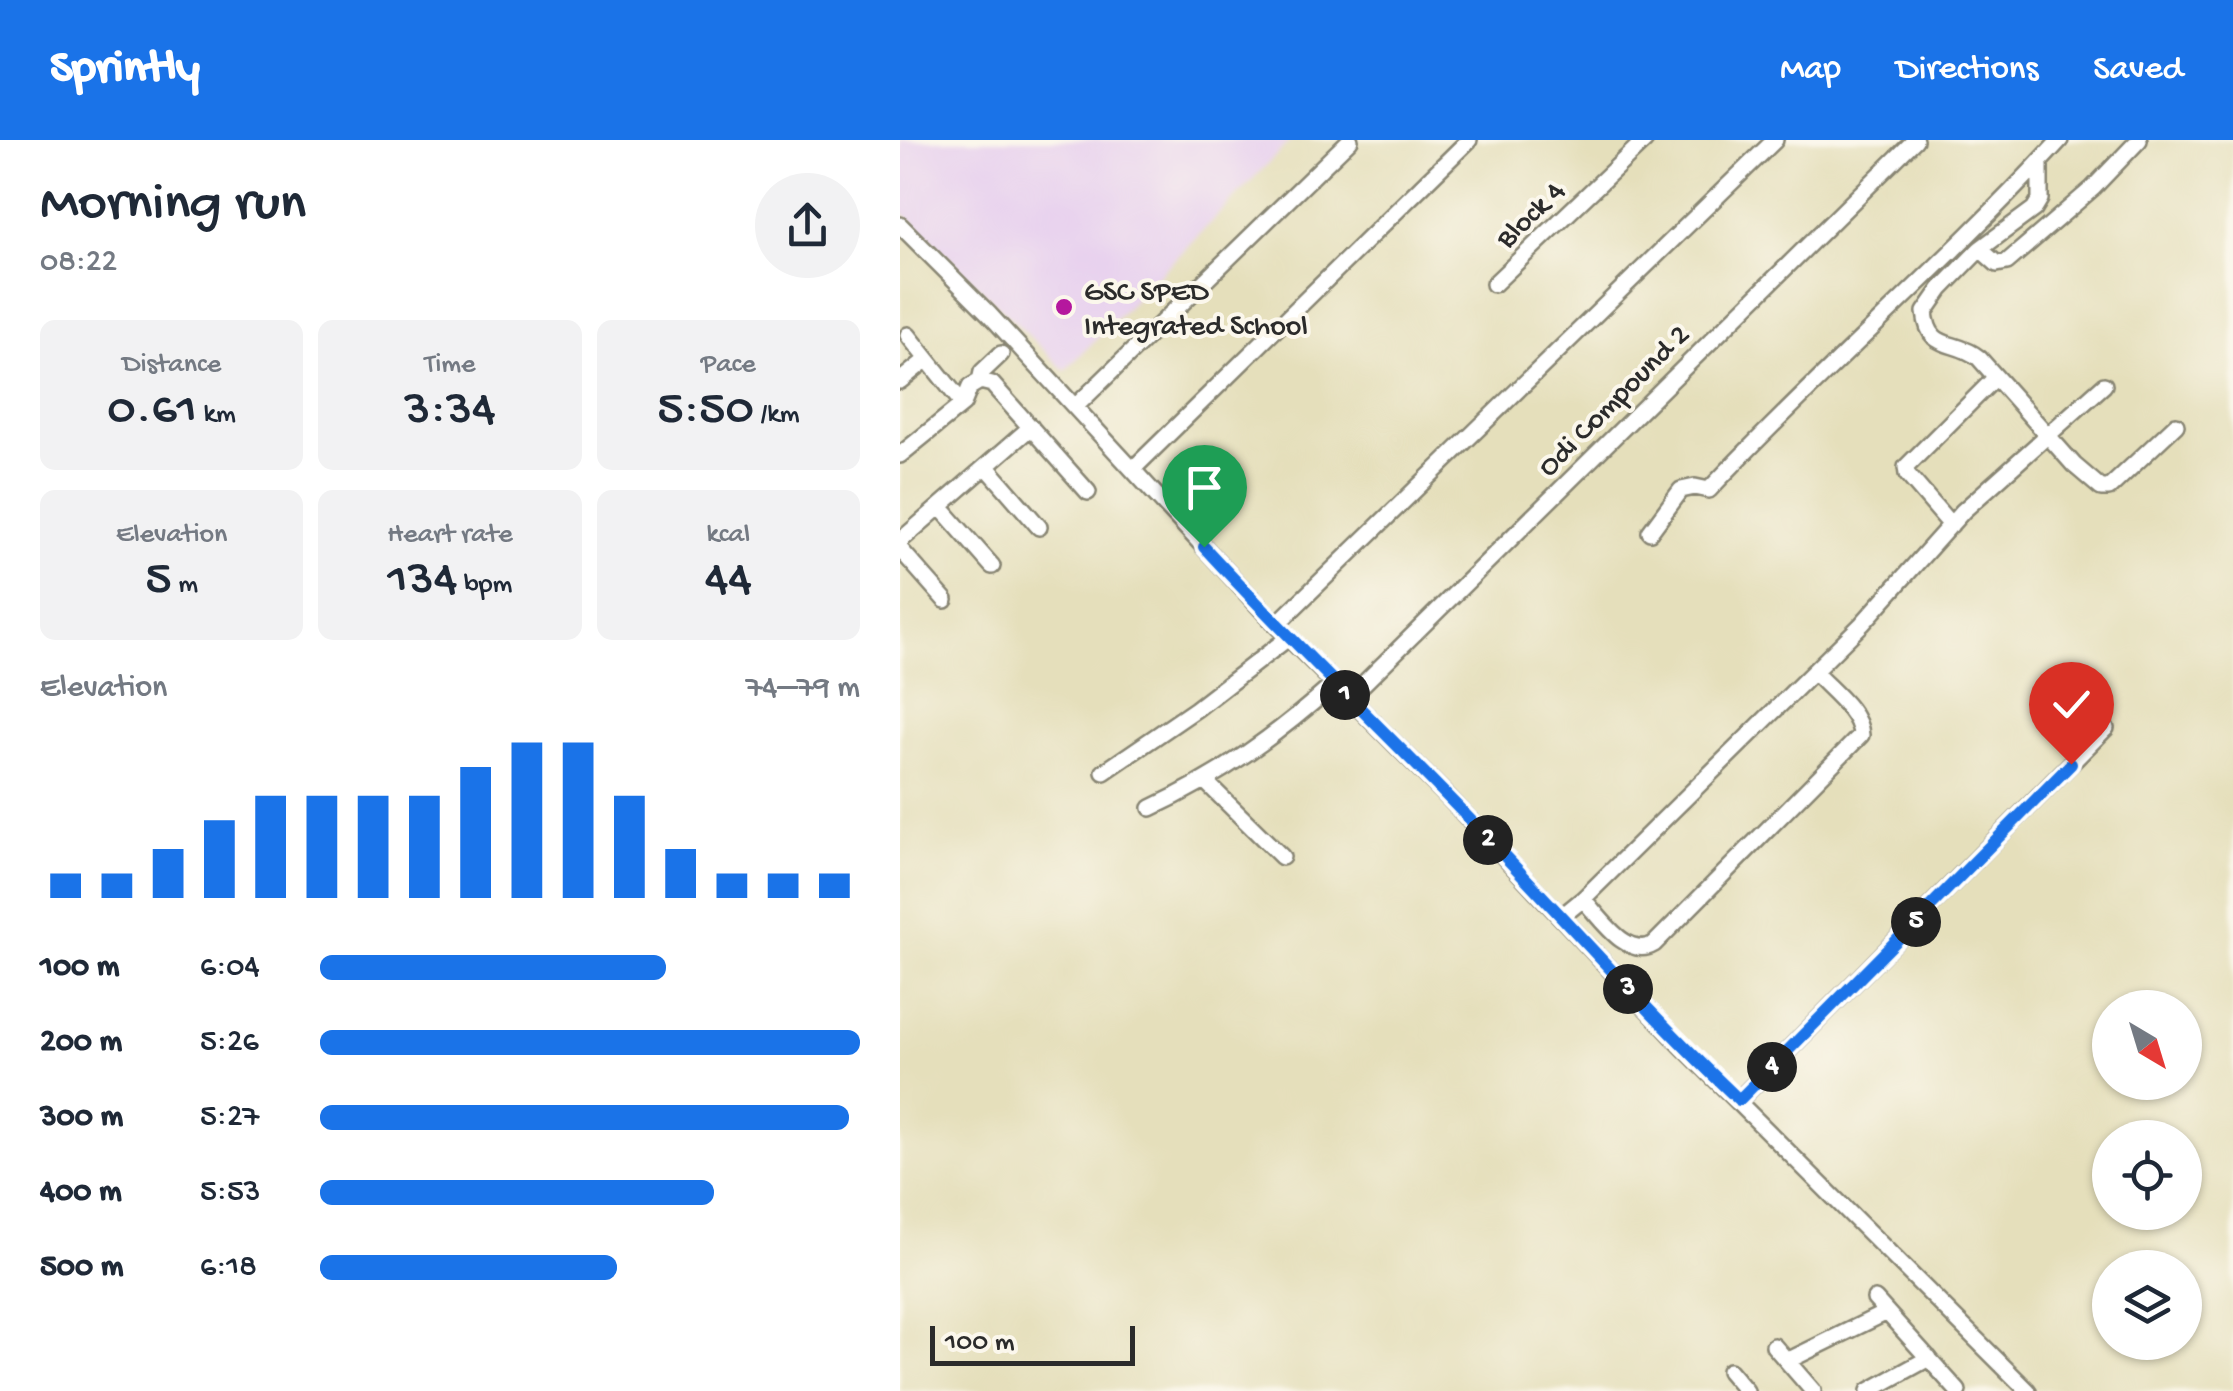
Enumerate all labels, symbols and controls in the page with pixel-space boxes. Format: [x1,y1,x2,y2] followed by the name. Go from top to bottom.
[50,42,200,99] text: Sprintly
[1780,50,1841,91] text: Map
[1896,50,2038,91] text: Directions
[2093,50,2183,91] text: Saved
[755,173,860,278] button: share
[40,174,306,238] text: Morning run
[1490,175,1574,258] street label: Block 4
[40,244,117,282] text: 08:22
[1084,277,1308,346] place label: GSC SPED Integrated School
[1053,296,1075,318] marker: GSC SPED Integrated School
[1532,319,1698,485] street label: Odi Compound 2
[122,349,221,382] text: Distance
[424,349,476,382] text: Time
[701,349,756,382] text: Pace
[107,382,197,441] text: 0.61
[404,382,496,441] text: 3:34
[657,382,754,441] text: 5:50
[197,399,236,432] text: km
[754,399,800,432] text: /km
[1162,445,1247,548] pin
[1177,460,1232,515] icon: arrive
[116,519,227,552] text: Elevation
[387,519,513,552] text: Heart rate
[706,519,750,552] text: kcal
[145,552,172,611] text: 5
[388,552,457,611] text: 134
[705,552,752,611] text: 44
[172,569,198,602] text: m
[457,569,512,602] text: bpm
[2029,662,2114,765] pin
[40,670,167,708] text: Elevation
[746,670,860,708] text: 74–79 m
[1320,670,1370,720] pin: 1
[2044,677,2099,732] icon: check
[1339,678,1351,711] text: 1
[1463,815,1513,865] pin: 2
[1481,823,1495,856] text: 2
[1891,897,1941,947] pin: 5
[1909,905,1923,938] text: 5
[40,949,120,987] text: 100 m
[200,949,260,987] text: 6:04
[1603,964,1653,1014] pin: 3
[1621,972,1635,1005] text: 3
[2092,990,2202,1100] north arrow
[2092,990,2202,1360] map controls
[40,1024,122,1062] text: 200 m
[200,1024,259,1062] text: 5:26
[1747,1042,1797,1092] pin: 4
[1765,1050,1779,1083] text: 4
[40,1099,123,1137] text: 300 m
[200,1099,259,1137] text: 5:27
[2092,1120,2202,1230] button: locate
[40,1174,122,1212] text: 400 m
[200,1174,260,1212] text: 5:53
[40,1249,123,1287] text: 500 m
[200,1249,257,1287] text: 6:18
[2092,1250,2202,1360] button: layers
[930,1321,1135,1366] scale bar
[945,1327,1015,1360] text: 100 m

